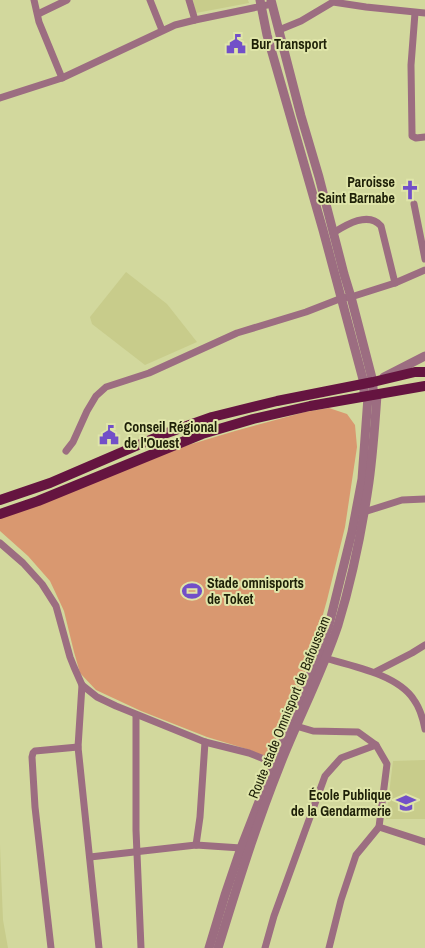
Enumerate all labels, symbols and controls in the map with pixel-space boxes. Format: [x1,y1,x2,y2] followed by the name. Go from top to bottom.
[225,33,247,55] public building icon: Bur Transport
[251,35,327,53] place label: Bur Transport
[318,173,395,207] place label: Paroisse Saint Barnabe
[399,179,421,201] church icon: Paroisse Saint Barnabe
[124,418,217,452] place label: Conseil Régional de l'Ouest
[98,424,120,446] public building icon: Conseil Régional de l'Ouest
[207,574,304,608] place label: Stade omnisports de Toket
[181,580,203,602] sports icon: Stade omnisports de Toket
[244,613,334,801] street label: Route stade Omnisport de Bafoussam
[291,786,391,820] place label: École Publique de la Gendarmerie
[395,792,417,814] school or university icon: École Publique de la Gendarmerie

